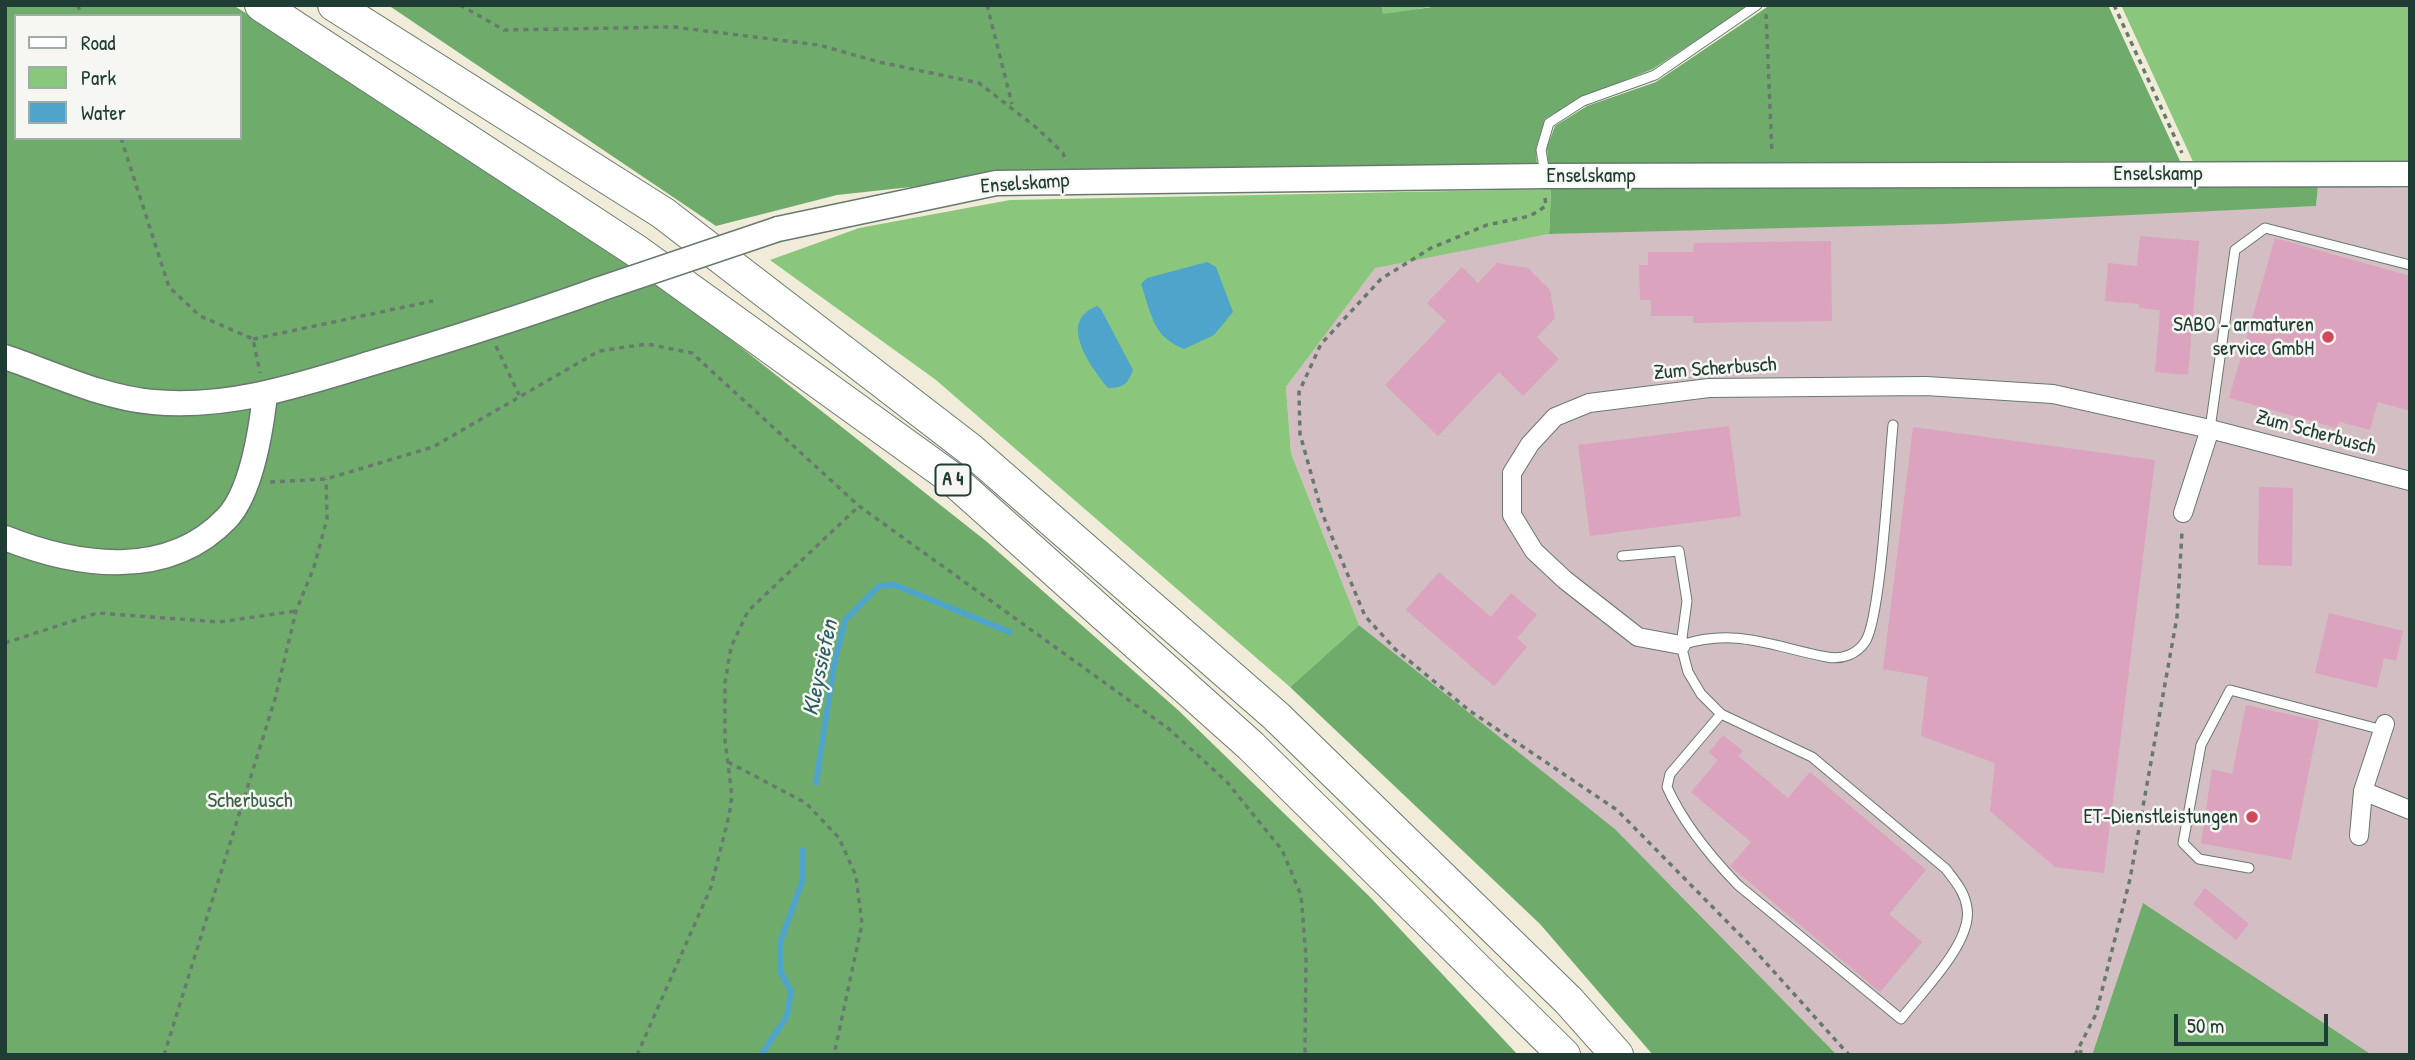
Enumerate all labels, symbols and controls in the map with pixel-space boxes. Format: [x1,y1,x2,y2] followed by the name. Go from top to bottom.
[14,14,242,140] legend
[81,28,115,57] text: Road
[81,63,116,92] text: Park
[81,98,126,127] text: Water
[2113,161,2203,187] street label: Enselskamp
[1546,163,1636,189] street label: Enselskamp
[980,168,1070,200] street label: Enselskamp
[2173,312,2314,362] place label: SABO - armaturen service GmbH
[2320,329,2336,345] marker: SABO - armaturen service GmbH
[1653,352,1777,386] street label: Zum Scherbusch
[2253,405,2379,461] street label: Zum Scherbusch
[936,464,970,495] road number: A 4
[797,618,845,718] water label: Kleyssiefen
[207,788,293,814] park label: Scherbusch
[2084,804,2238,830] place label: ET-Dienstleistungen
[2244,809,2260,825] marker: ET-Dienstleistungen
[2177,1000,2331,1044] scale bar
[2187,1011,2224,1040] text: 50 m

